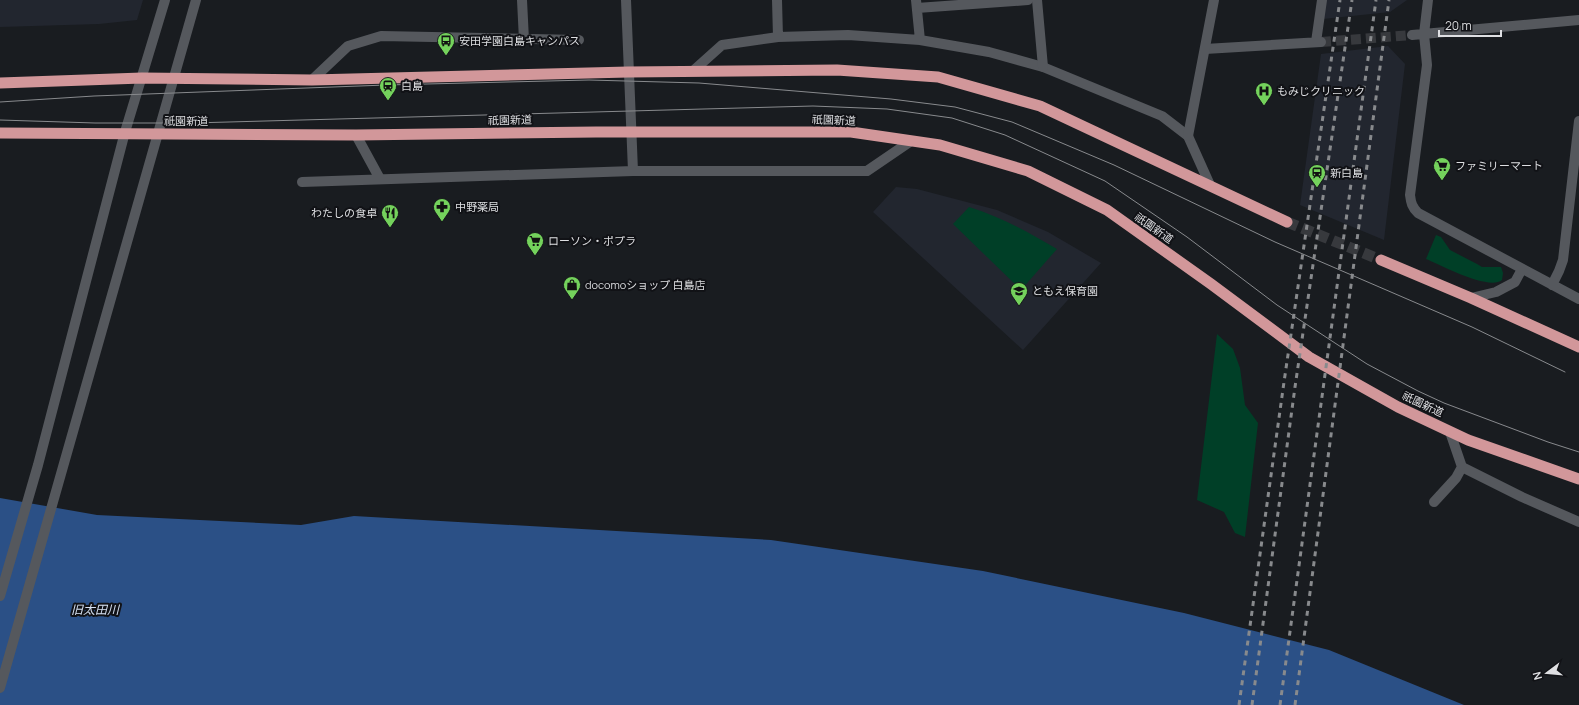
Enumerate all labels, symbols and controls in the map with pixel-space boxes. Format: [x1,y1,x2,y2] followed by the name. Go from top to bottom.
[1439,12,1501,38] scale bar
[1445,17,1472,34] text: 20 m
[436,31,456,56] bus stop icon: 安田学園白島キャンパス
[459,33,580,48] place label: 安田学園白島キャンパス
[378,76,398,101] station icon: 白島
[401,78,423,93] place label: 白島
[1254,81,1274,106] hospital icon: もみじクリニック
[1277,83,1365,98] place label: もみじクリニック
[812,111,856,128] street label: 祇園新道
[488,112,532,127] street label: 祇園新道
[164,113,208,128] street label: 祇園新道
[1432,156,1452,181] supermarket icon: ファミリーマート
[1455,158,1543,173] place label: ファミリーマート
[1307,163,1327,188] station icon: 新白島
[1330,165,1363,180] place label: 新白島
[432,197,452,222] pharmacy icon: 中野薬局
[455,199,499,214] place label: 中野薬局
[380,203,400,228] restaurant icon: わたしの食卓
[311,205,377,220] place label: わたしの食卓
[1132,209,1177,246] street label: 祇園新道
[525,231,545,256] supermarket icon: ローソン・ポプラ
[548,233,636,248] place label: ローソン・ポプラ
[562,275,582,300] shop icon: docomoショップ 白島店
[585,277,705,292] place label: docomoショップ 白島店
[1009,281,1029,306] school or university icon: ともえ保育園
[1032,283,1098,298] place label: ともえ保育園
[1400,387,1446,420] street label: 祇園新道
[71,601,121,618] water label: 旧太田川
[1527,653,1567,693] north arrow
[1529,670,1545,682] text: N

